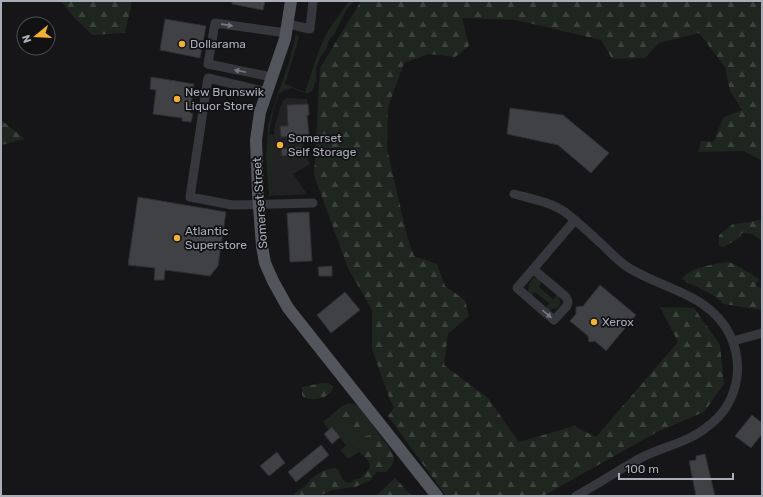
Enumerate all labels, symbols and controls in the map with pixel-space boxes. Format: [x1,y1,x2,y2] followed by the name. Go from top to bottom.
[16,16,56,56] north arrow
[221,22,233,28] one-way arrow
[20,33,34,45] text: N
[190,37,246,51] place label: Dollarama
[177,39,187,49] marker: Dollarama
[234,67,246,73] one-way arrow
[185,85,265,113] place label: New Brunswik Liquor Store
[172,94,182,104] marker: New Brunswik Liquor Store
[288,131,357,159] place label: Somerset Self Storage
[275,140,285,150] marker: Somerset Self Storage
[250,157,270,249] street label: Somerset Street
[185,224,247,252] place label: Atlantic Superstore
[172,233,182,243] marker: Atlantic Superstore
[541,309,552,318] one-way arrow
[602,315,634,329] place label: Xerox
[589,317,599,327] marker: Xerox
[619,455,733,481] scale bar
[625,462,659,476] text: 100 m

